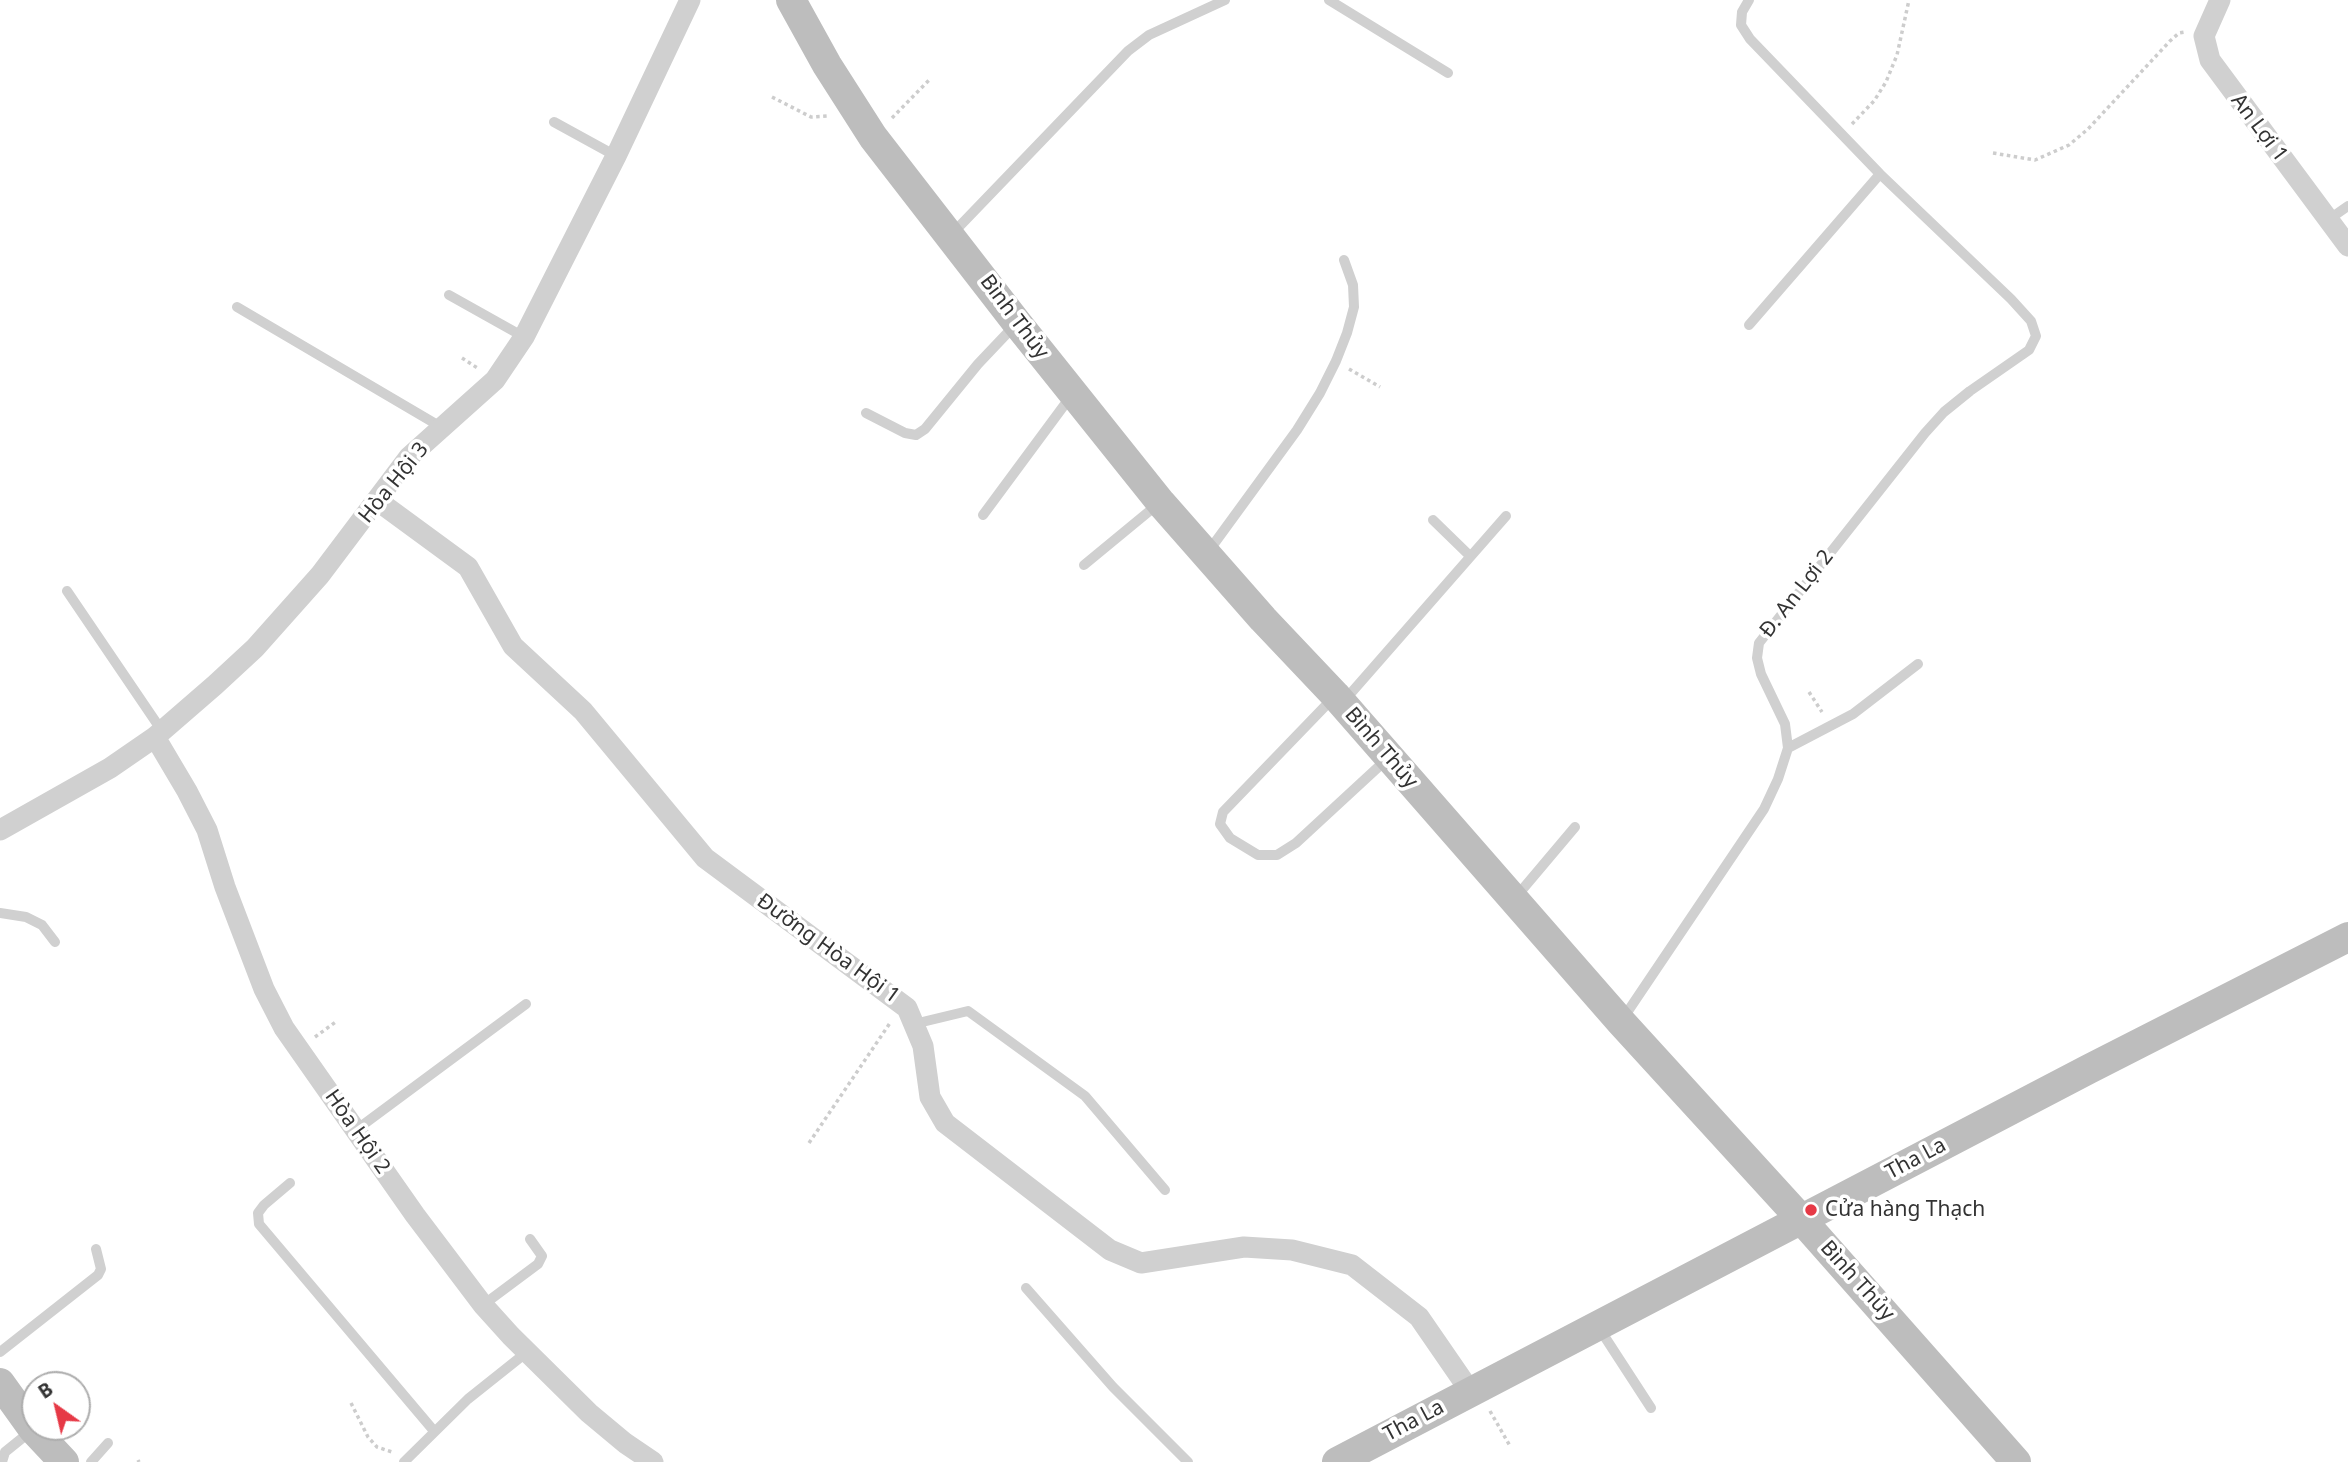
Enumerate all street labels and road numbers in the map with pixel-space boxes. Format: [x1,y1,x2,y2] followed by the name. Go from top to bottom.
[2225,89,2293,167] street label: An Lợi 1
[974,270,1054,364] street label: Bình Thủy
[354,438,434,528] street label: Hòa Hội 3
[1755,545,1839,643] street label: Đ. An Lợi 2
[1339,702,1423,794] street label: Bình Thủy
[752,889,904,1009] street label: Đường Hòa Hội 1
[319,1085,395,1179] street label: Hòa Hội 2
[1882,1133,1950,1185] street label: Tha La
[1815,1236,1899,1326] street label: Bình Thủy
[1380,1395,1448,1447] street label: Tha La

